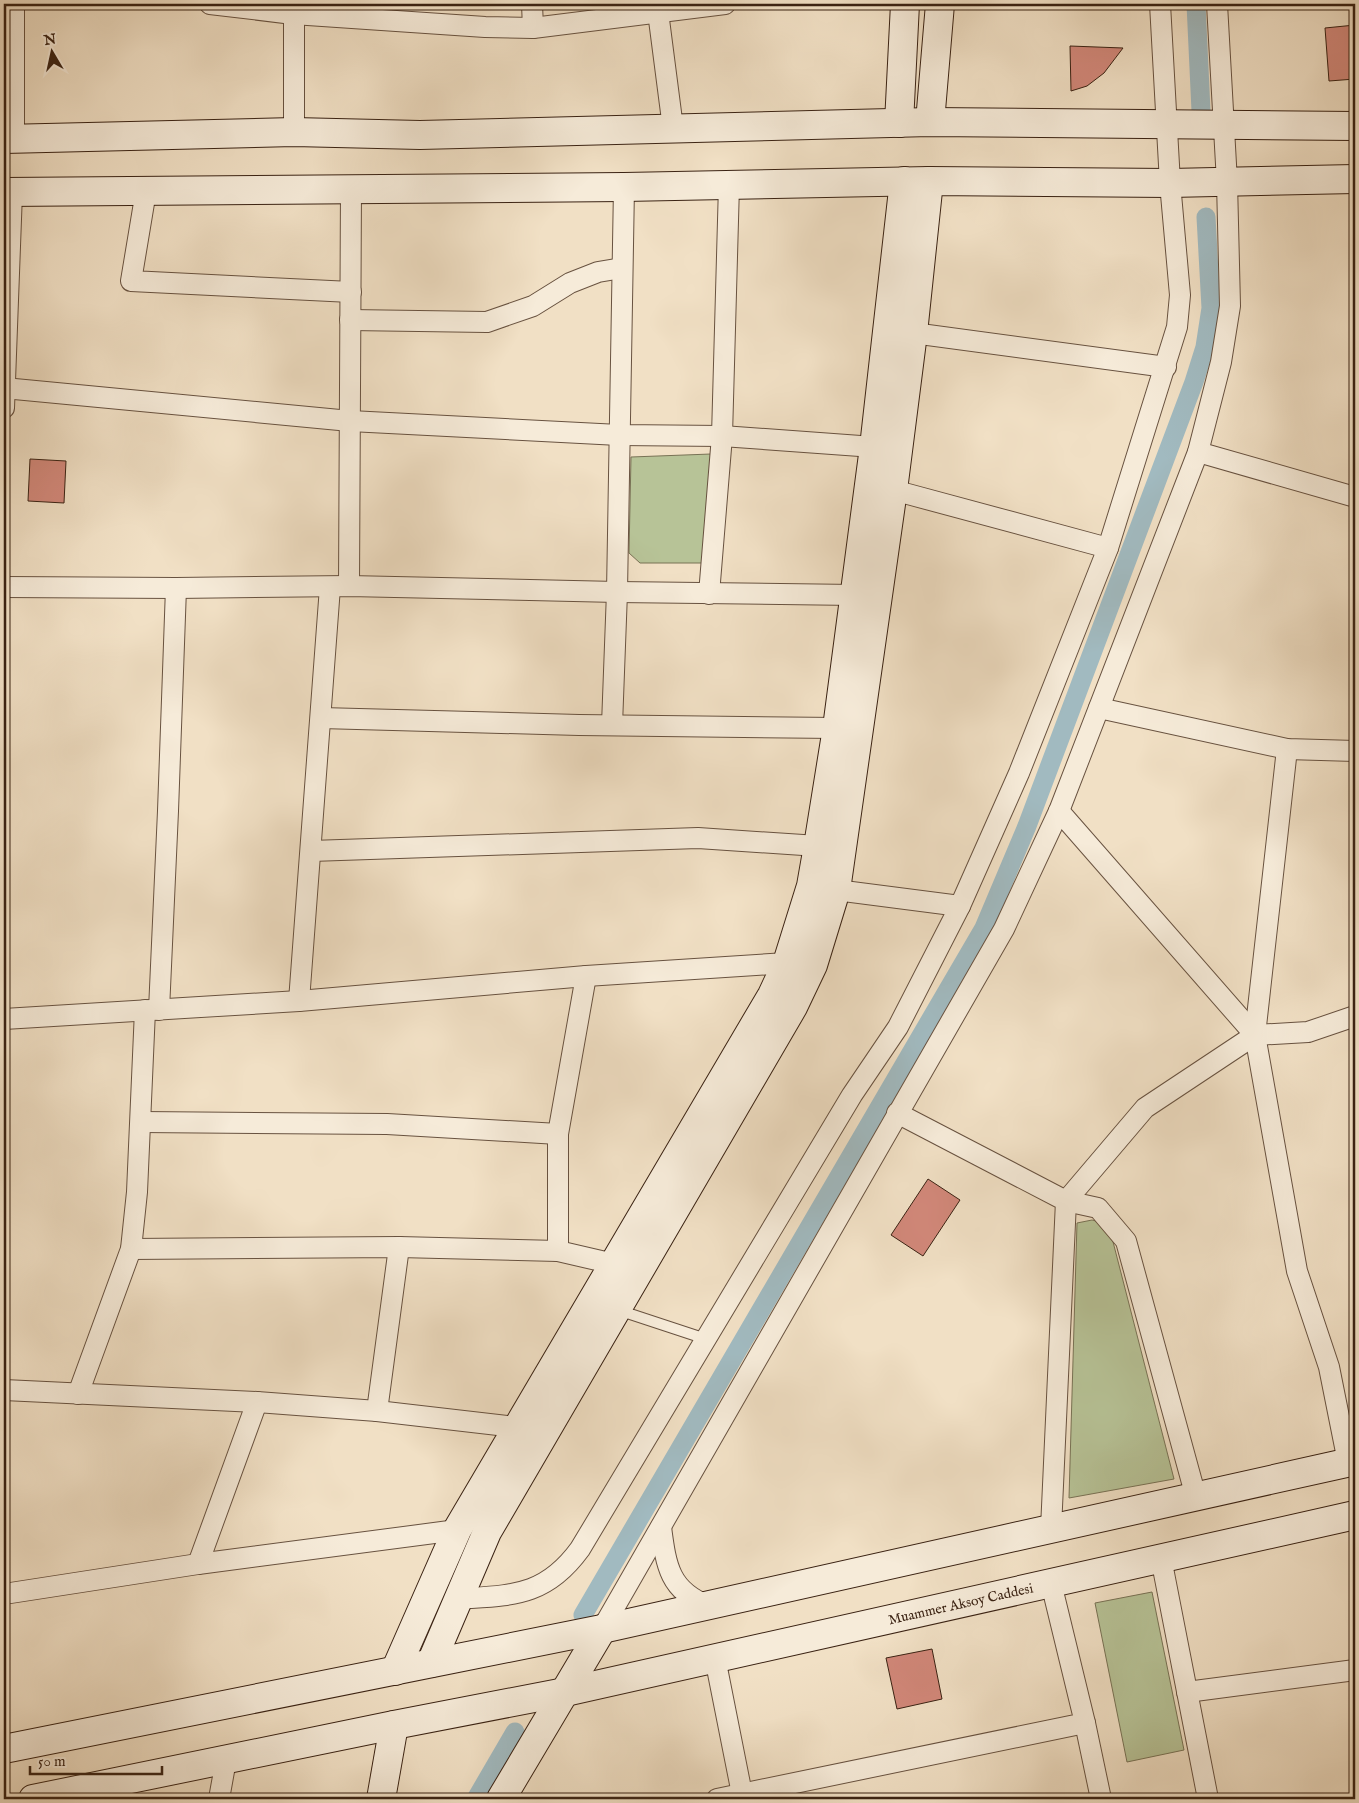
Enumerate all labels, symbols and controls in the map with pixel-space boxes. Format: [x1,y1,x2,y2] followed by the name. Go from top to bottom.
[28,28,78,78] north arrow
[42,30,58,50] text: N
[887,1579,1035,1629] street label: Muammer Aksoy Caddesi
[30,1743,162,1775] scale bar
[38,1752,66,1771] text: 50 m

